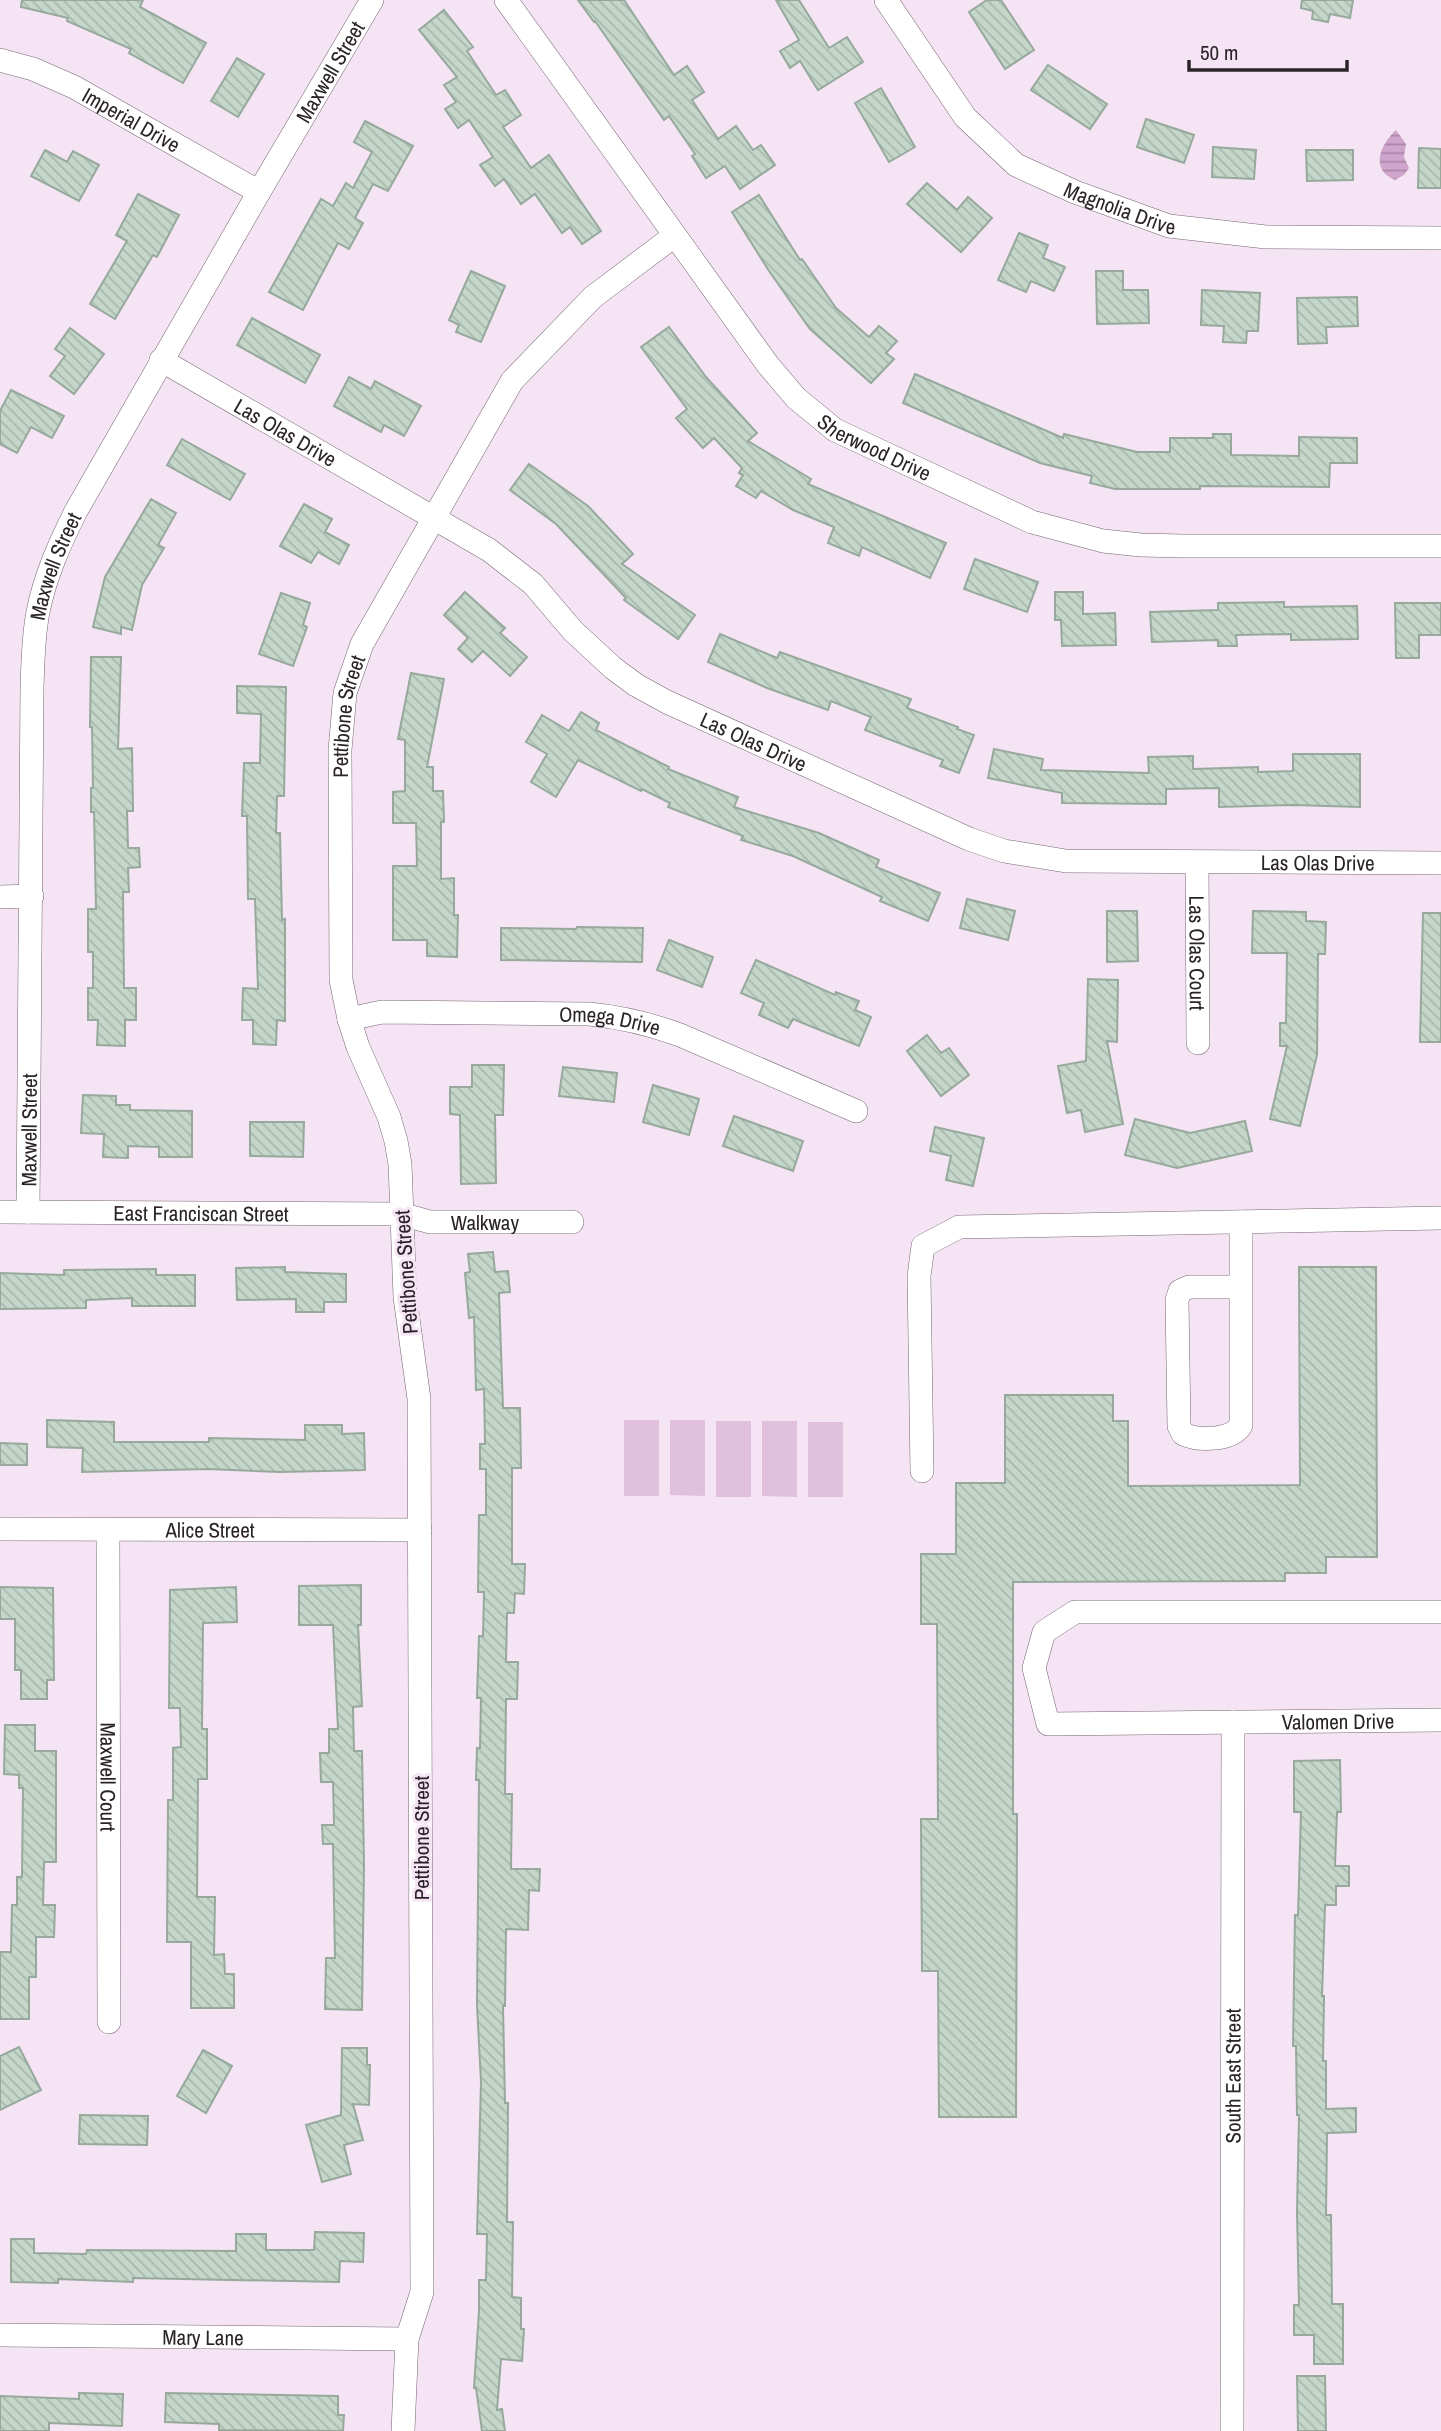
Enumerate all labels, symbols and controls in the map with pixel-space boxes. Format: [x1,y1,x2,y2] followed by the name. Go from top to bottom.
[289,15,371,128] street label: Maxwell Street
[1189,28,1346,72] scale bar
[1200,38,1238,67] text: 50 m
[77,80,186,159] street label: Imperial Drive
[1059,174,1177,241] street label: Magnolia Drive
[229,391,342,473] street label: Las Olas Drive
[811,407,936,487] street label: Sherwood Drive
[22,507,88,622] street label: Maxwell Street
[325,651,372,778] street label: Pettibone Street
[696,705,812,778] street label: Las Olas Drive
[1261,848,1375,877] street label: Las Olas Drive
[1183,895,1212,1011] street label: Las Olas Court
[559,999,664,1042] street label: Omega Drive
[14,1073,44,1187] street label: Maxwell Street
[113,1198,289,1228] street label: East Franciscan Street
[451,1208,519,1237] street label: Walkway
[387,1209,425,1335] street label: Pettibone Street
[164,1515,255,1544] street label: Alice Street
[1282,1706,1394,1736] street label: Valomen Drive
[94,1722,123,1832] street label: Maxwell Court
[407,1776,436,1900] street label: Pettibone Street
[1218,2008,1247,2144] street label: South East Street
[162,2322,244,2352] street label: Mary Lane

